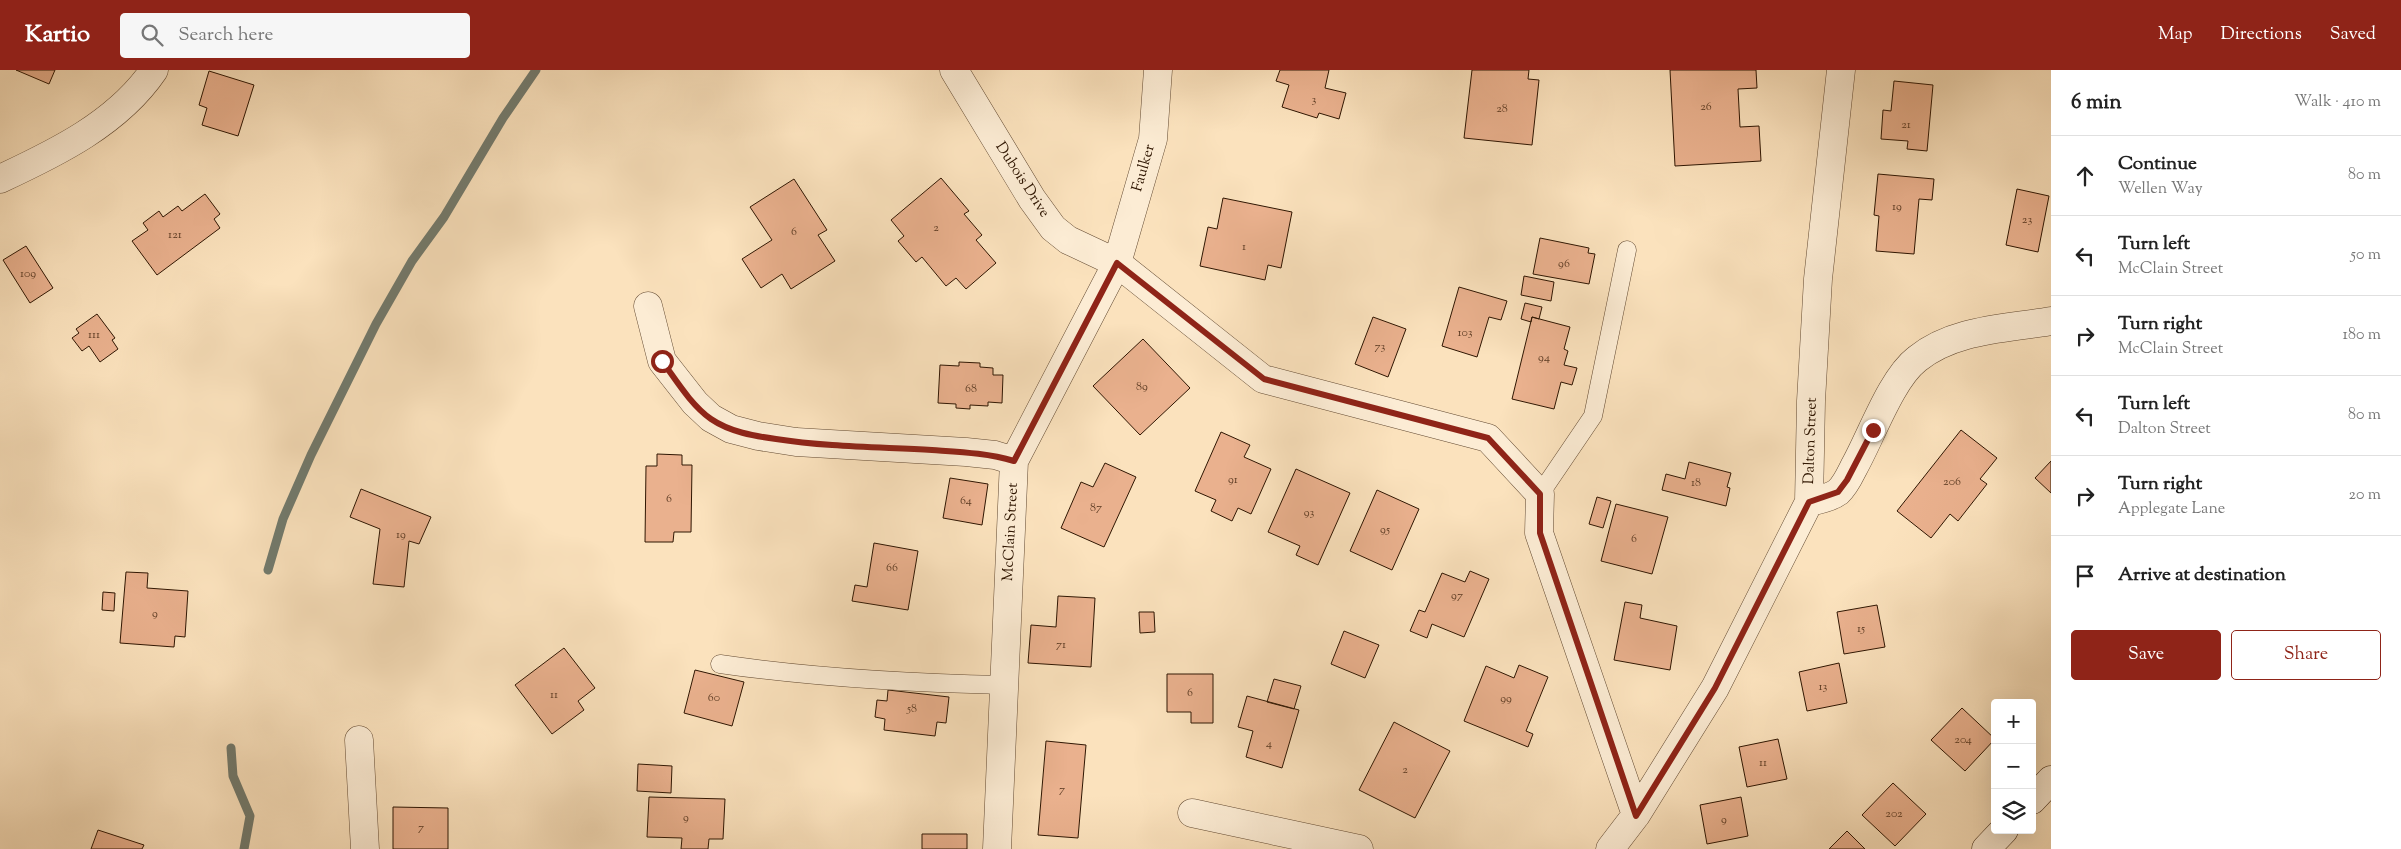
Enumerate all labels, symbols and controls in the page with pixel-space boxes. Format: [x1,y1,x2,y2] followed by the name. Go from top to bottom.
[120,13,470,58] search box
[25,18,90,52] text: Kartio
[138,21,166,49] icon: search
[178,22,273,49] text: Search here
[2158,22,2193,48] text: Map
[2221,22,2302,48] text: Directions
[2330,22,2376,48] text: Saved
[2071,88,2122,118] text: 6 min
[1312,91,1317,109] house number: 3
[2294,91,2381,114] text: Walk · 410 m
[1700,98,1712,116] house number: 26
[1496,100,1508,118] house number: 28
[1901,116,1911,134] house number: 21
[990,138,1054,222] street label: Dubois Drive
[1127,142,1161,194] street label: Faulker
[2118,151,2197,178] text: Continue
[2071,162,2099,190] icon: ahead
[2348,164,2381,187] text: 80 m
[2118,178,2203,201] text: Wellen Way
[1892,198,1902,216] house number: 19
[2022,211,2032,229] house number: 23
[933,219,939,237] house number: 2
[791,223,797,241] house number: 6
[168,226,182,244] house number: 121
[2118,231,2190,258] text: Turn left
[1242,238,1246,256] house number: 1
[2071,242,2099,270] icon: left
[2350,244,2381,267] text: 50 m
[1558,255,1570,273] house number: 96
[2118,258,2223,281] text: McClain Street
[20,265,36,283] house number: 109
[2118,311,2202,338] text: Turn right
[2071,322,2099,350] icon: right
[1457,324,1473,342] house number: 103
[2342,324,2381,347] text: 180 m
[88,326,100,344] house number: 111
[1375,338,1386,356] house number: 73
[2118,338,2223,361] text: McClain Street
[1538,349,1550,367] house number: 94
[651,350,674,373] route start
[1136,378,1148,396] house number: 89
[965,380,977,398] house number: 68
[2118,391,2190,418] text: Turn left
[1799,397,1823,485] street label: Dalton Street
[2071,402,2099,430] icon: left
[2348,404,2381,427] text: 80 m
[2118,418,2211,441] text: Dalton Street
[1862,419,1885,442] route end
[1228,471,1238,489] house number: 91
[2118,471,2202,498] text: Turn right
[1943,473,1961,491] house number: 206
[1691,474,1701,492] house number: 18
[998,482,1024,582] street label: McClain Street
[2071,482,2099,510] icon: right
[2348,484,2381,507] text: 20 m
[666,490,672,508] house number: 6
[960,492,972,510] house number: 64
[2118,498,2225,521] text: Applegate Lane
[1090,499,1102,517] house number: 87
[1304,504,1314,522] house number: 93
[1380,521,1390,539] house number: 95
[396,526,406,544] house number: 19
[1631,530,1637,548] house number: 6
[886,559,898,577] house number: 66
[2071,562,2099,590] icon: arrive
[2118,562,2286,589] text: Arrive at destination
[1451,587,1463,605] house number: 97
[152,605,158,623] house number: 9
[1857,620,1865,638] house number: 15
[2071,630,2221,680] button: Save
[2231,630,2381,680] button: Share
[1056,636,1066,654] house number: 71
[1819,678,1828,696] house number: 13
[1187,684,1193,702] house number: 6
[550,686,558,704] house number: 11
[708,689,720,707] house number: 60
[1500,690,1512,708] house number: 99
[1991,699,2036,834] map controls
[1991,699,2036,744] button: +
[906,700,917,718] house number: 58
[1954,731,1972,749] house number: 204
[1266,735,1272,753] house number: 4
[1991,744,2036,789] button: −
[1759,754,1767,772] house number: 11
[1402,761,1408,779] house number: 2
[1059,781,1065,799] house number: 7
[1991,789,2036,834] button: layers
[1885,805,1903,823] house number: 202
[683,809,689,827] house number: 9
[1721,811,1727,829] house number: 9
[418,819,424,837] house number: 7

